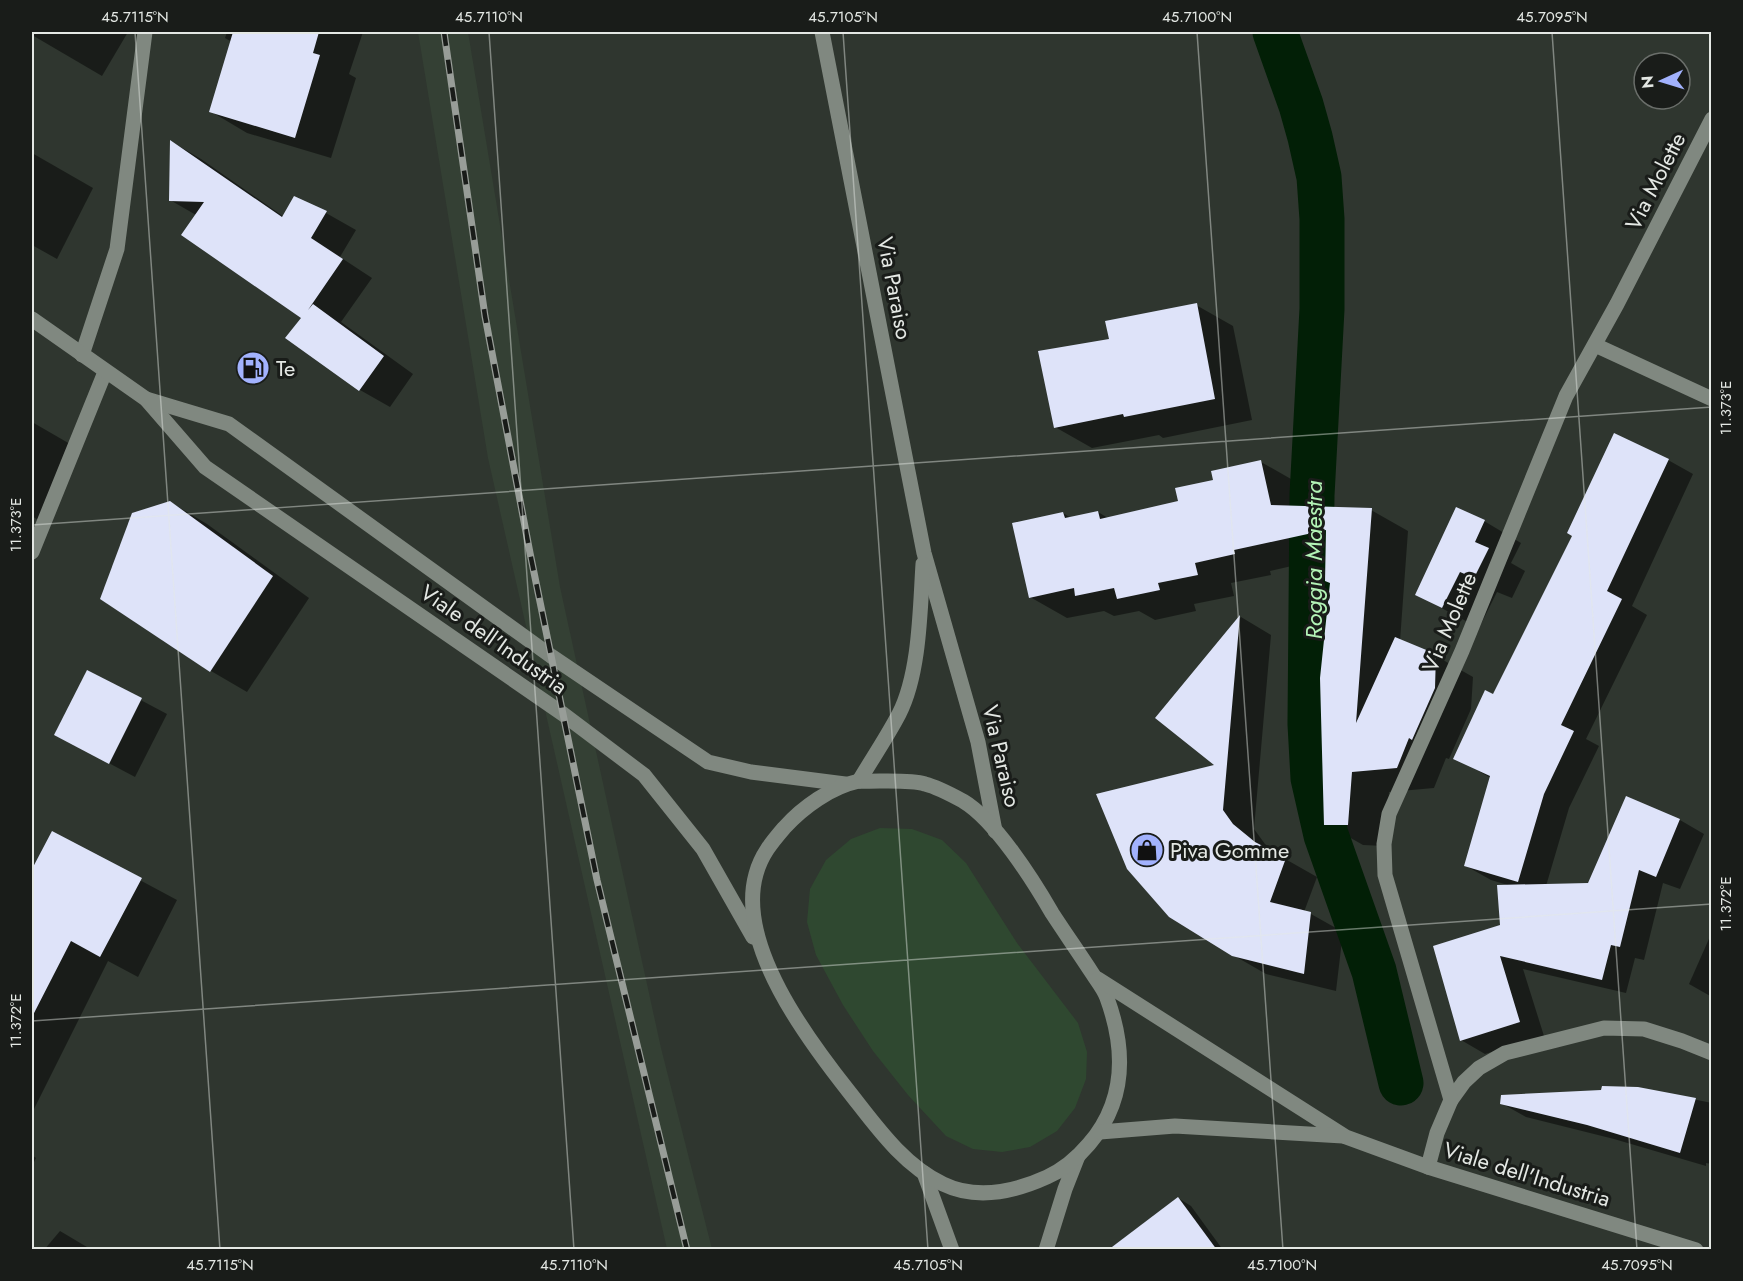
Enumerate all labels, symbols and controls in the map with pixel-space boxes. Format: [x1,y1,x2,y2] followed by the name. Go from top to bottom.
[101,6,169,28] text: 45.7115°N
[455,6,523,28] text: 45.7110°N
[808,6,878,28] text: 45.7105°N
[1162,6,1232,28] text: 45.7100°N
[1516,6,1588,28] text: 45.7095°N
[1632,51,1692,111] north arrow
[1636,75,1659,89] text: N
[1617,127,1693,235] street label: Via Molette
[869,234,921,342] street label: Via Paraiso
[235,350,271,386] fuel station icon: Te
[276,352,295,384] place label: Te
[1715,381,1737,435] text: 11.373°E
[1296,480,1331,640] water label: Roggia Maestra
[5,498,27,552] text: 11.373°E
[1414,567,1484,677] street label: Via Molette
[414,576,574,702] street label: Viale dell'Industria
[975,702,1029,810] street label: Via Paraiso
[1129,832,1165,868] shop icon: Piva Gomme
[1170,834,1289,866] place label: Piva Gomme
[1715,877,1737,931] text: 11.372°E
[5,994,27,1048] text: 11.372°E
[1440,1133,1614,1215] street label: Viale dell'Industria
[186,1254,254,1276] text: 45.7115°N
[540,1254,608,1276] text: 45.7110°N
[893,1254,963,1276] text: 45.7105°N
[1247,1254,1317,1276] text: 45.7100°N
[1601,1254,1673,1276] text: 45.7095°N

